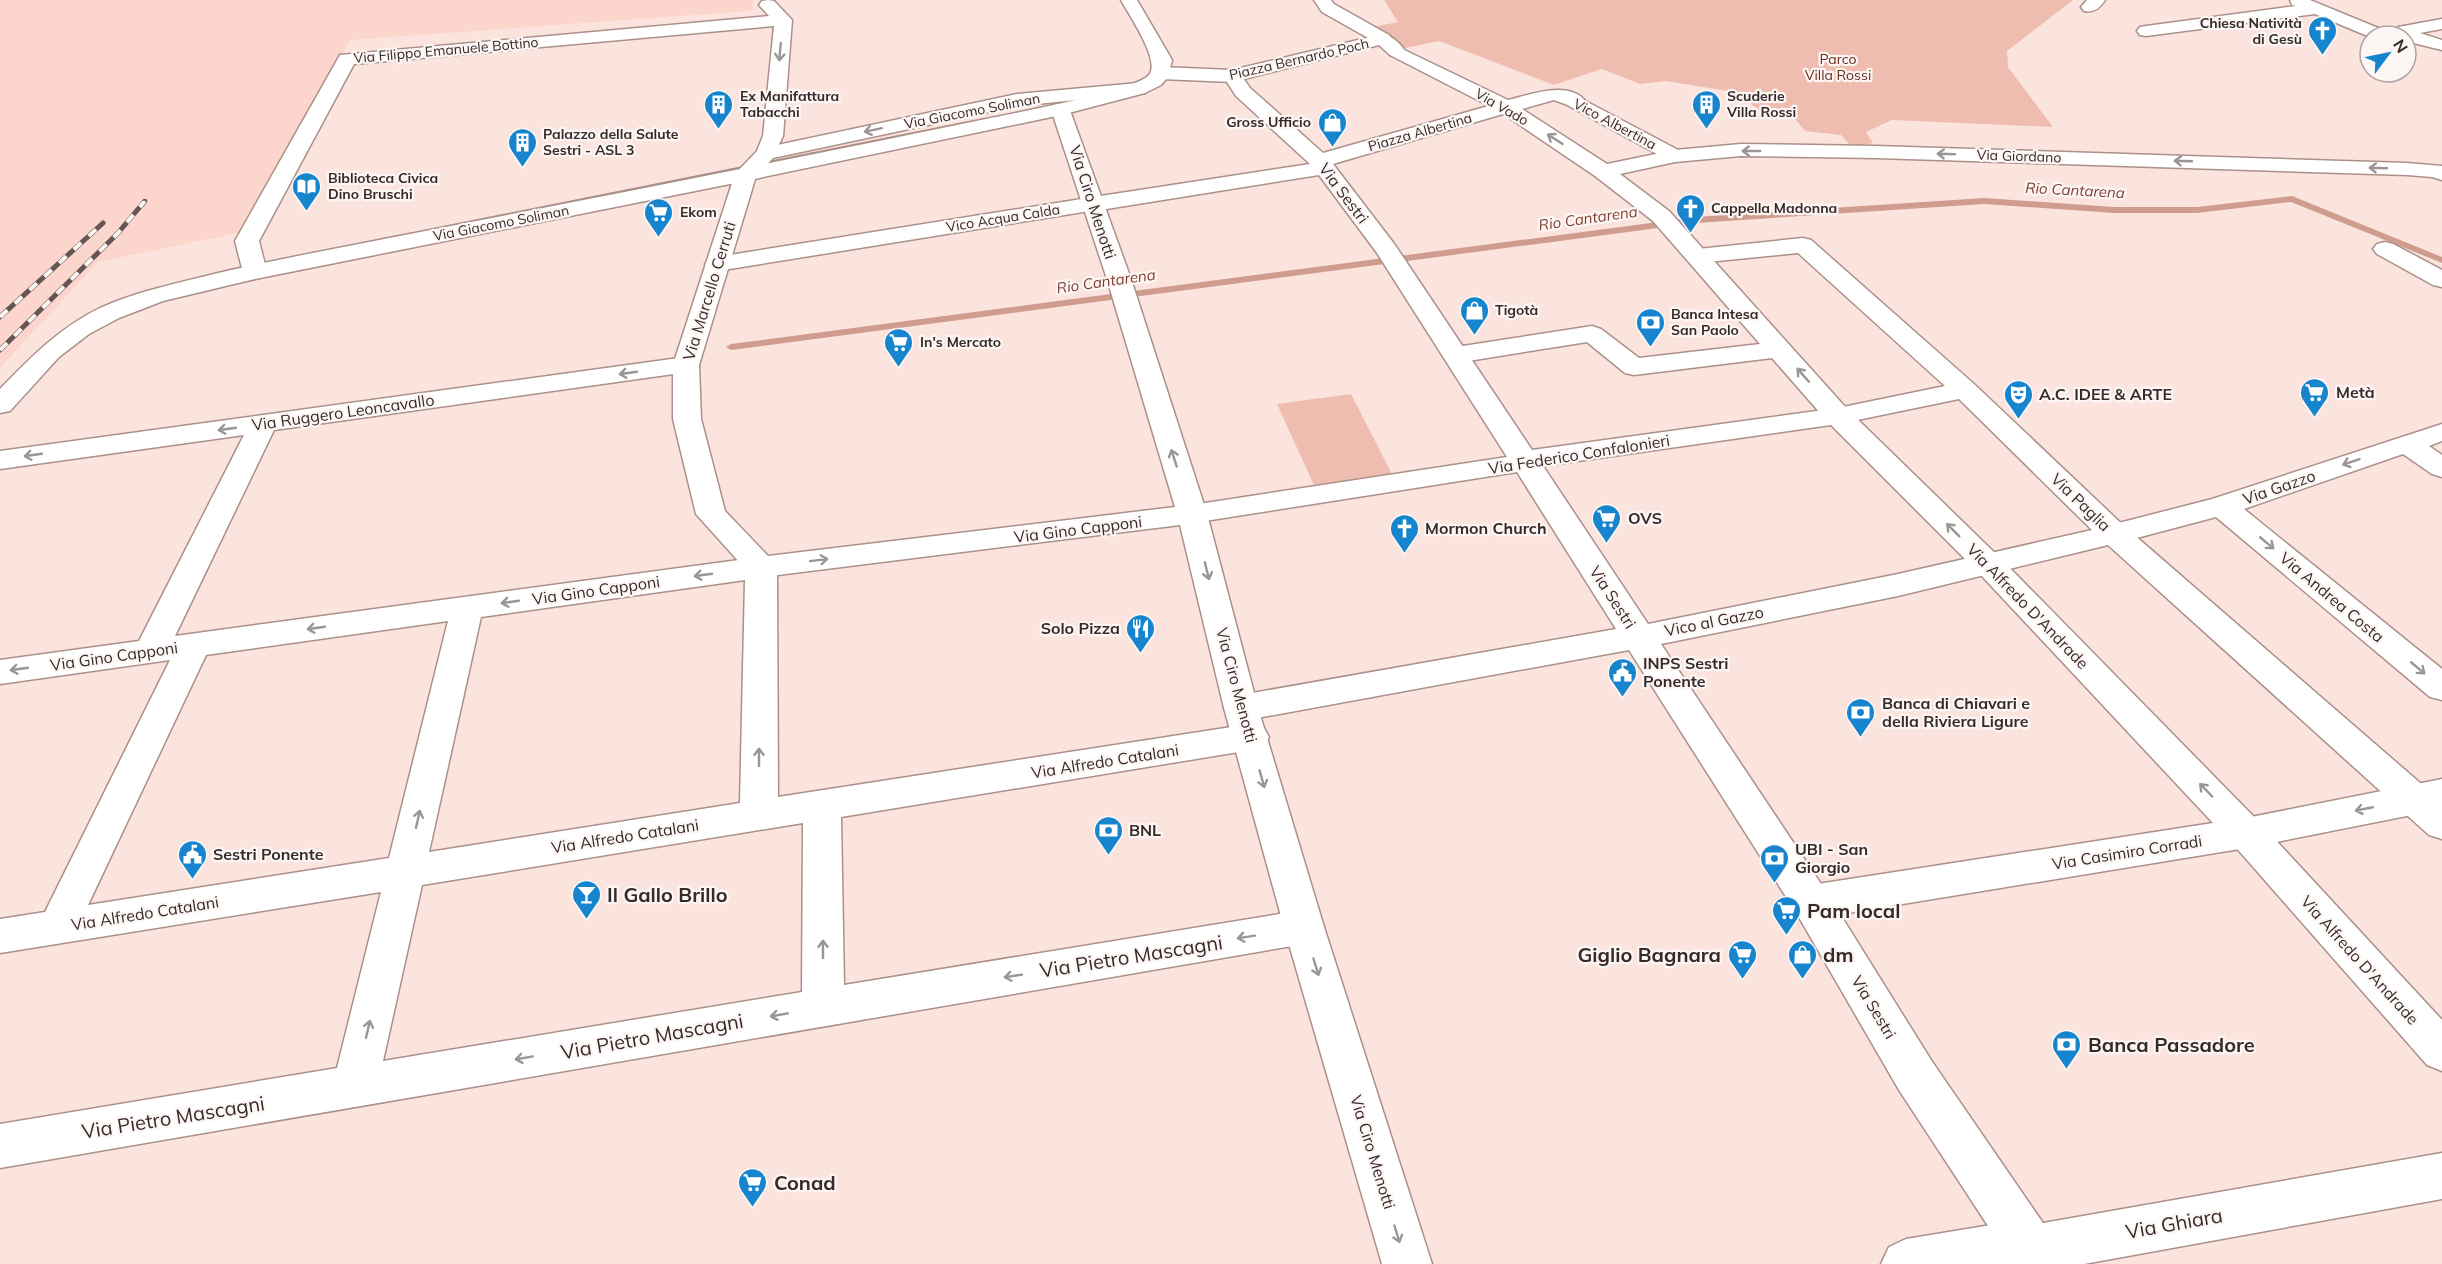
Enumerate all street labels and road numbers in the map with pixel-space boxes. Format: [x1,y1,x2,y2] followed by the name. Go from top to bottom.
[353,33,539,67] street label: Via Filippo Emanuele Bottino
[1227,34,1371,84] street label: Piazza Bernardo Poch
[1472,84,1532,130] street label: Via Vado
[902,89,1042,133] street label: Via Giacomo Soliman
[1570,95,1660,153] street label: Vico Albertina
[1366,109,1474,155] street label: Piazza Albertina
[1065,143,1121,261] street label: Via Ciro Menotti
[1976,146,2062,166] street label: Via Giordano
[1315,159,1373,227] street label: Via Sestri
[945,200,1061,236] street label: Vico Acqua Calda
[431,201,571,245] street label: Via Giacomo Soliman
[678,219,740,363] street label: Via Marcello Cerruti
[251,389,435,435] street label: Via Ruggero Leoncavallo
[1487,430,1671,478] street label: Via Federico Confalonieri
[2240,465,2318,509] street label: Via Gazzo
[2047,469,2115,535] street label: Via Paglia
[1013,511,1143,547] street label: Via Gino Capponi
[1963,539,2093,673] street label: Via Alfredo D'Andrade
[2276,547,2388,647] street label: Via Andrea Costa
[1585,562,1641,632] street label: Via Sestri
[531,571,661,609] street label: Via Gino Capponi
[1663,602,1765,640] street label: Vico al Gazzo
[1212,625,1262,745] street label: Via Ciro Menotti
[49,637,179,675] street label: Via Gino Capponi
[1030,739,1180,783] street label: Via Alfredo Catalani
[550,814,700,858] street label: Via Alfredo Catalani
[2051,830,2203,874] street label: Via Casimiro Corradi
[70,891,220,935] street label: Via Alfredo Catalani
[2297,891,2423,1029] street label: Via Alfredo D'Andrade
[1038,929,1224,983] street label: Via Pietro Mascagni
[1847,972,1901,1042] street label: Via Sestri
[559,1008,745,1064] street label: Via Pietro Mascagni
[80,1090,266,1144] street label: Via Pietro Mascagni
[1346,1093,1400,1211] street label: Via Ciro Menotti
[2123,1202,2225,1244] street label: Via Ghiara

